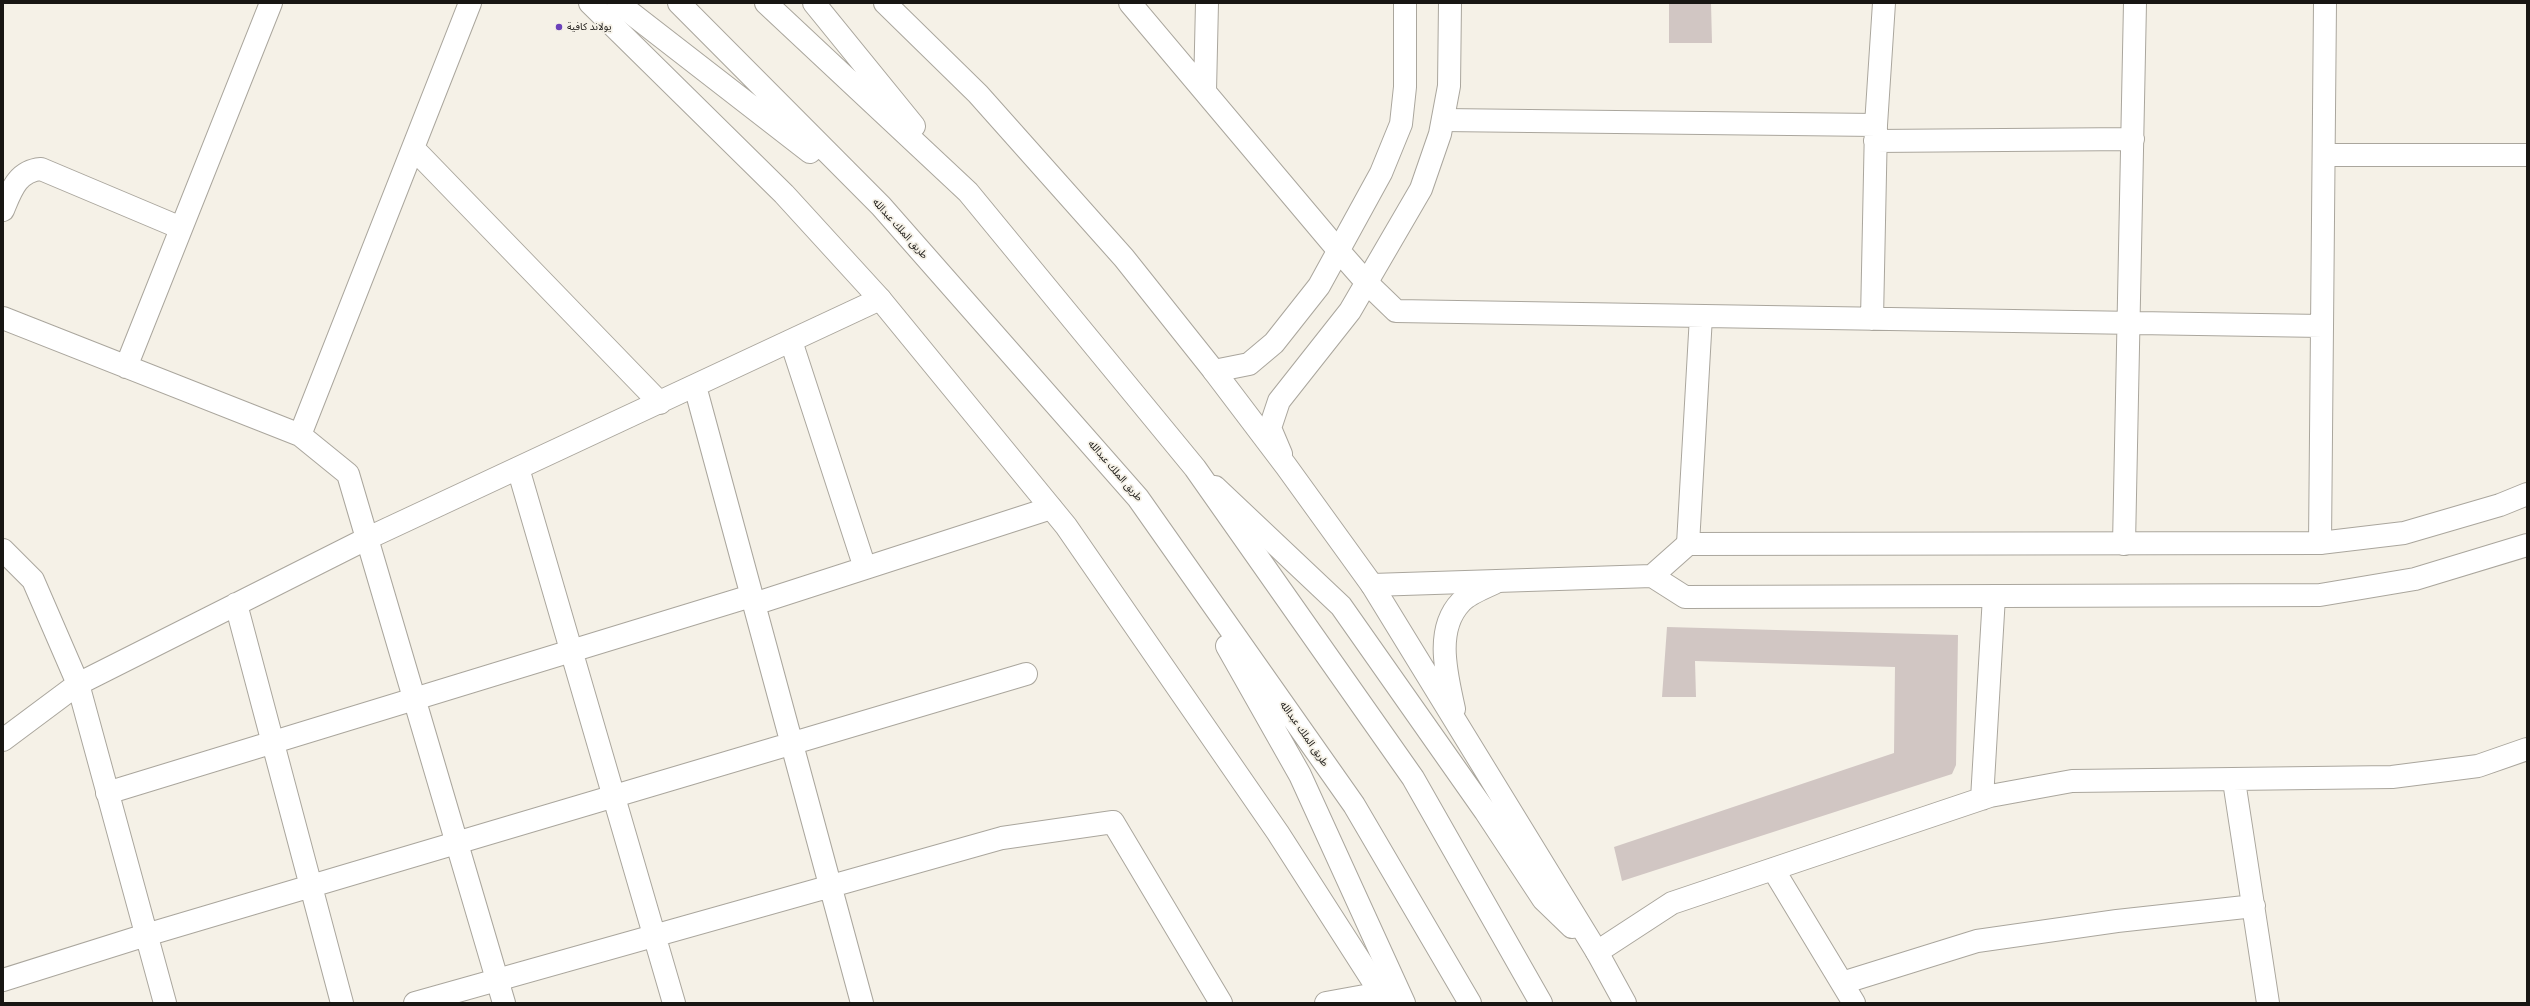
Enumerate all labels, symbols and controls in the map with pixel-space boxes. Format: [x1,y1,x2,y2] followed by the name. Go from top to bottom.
[567,21,611,33] place label: يولاند كافية
[554,22,564,32] marker: يولاند كافية
[870,197,930,261] street label: طريق الملك عبدالله
[1085,438,1145,504] street label: طريق الملك عبدالله
[1277,699,1331,769] street label: طريق الملك عبدالله

